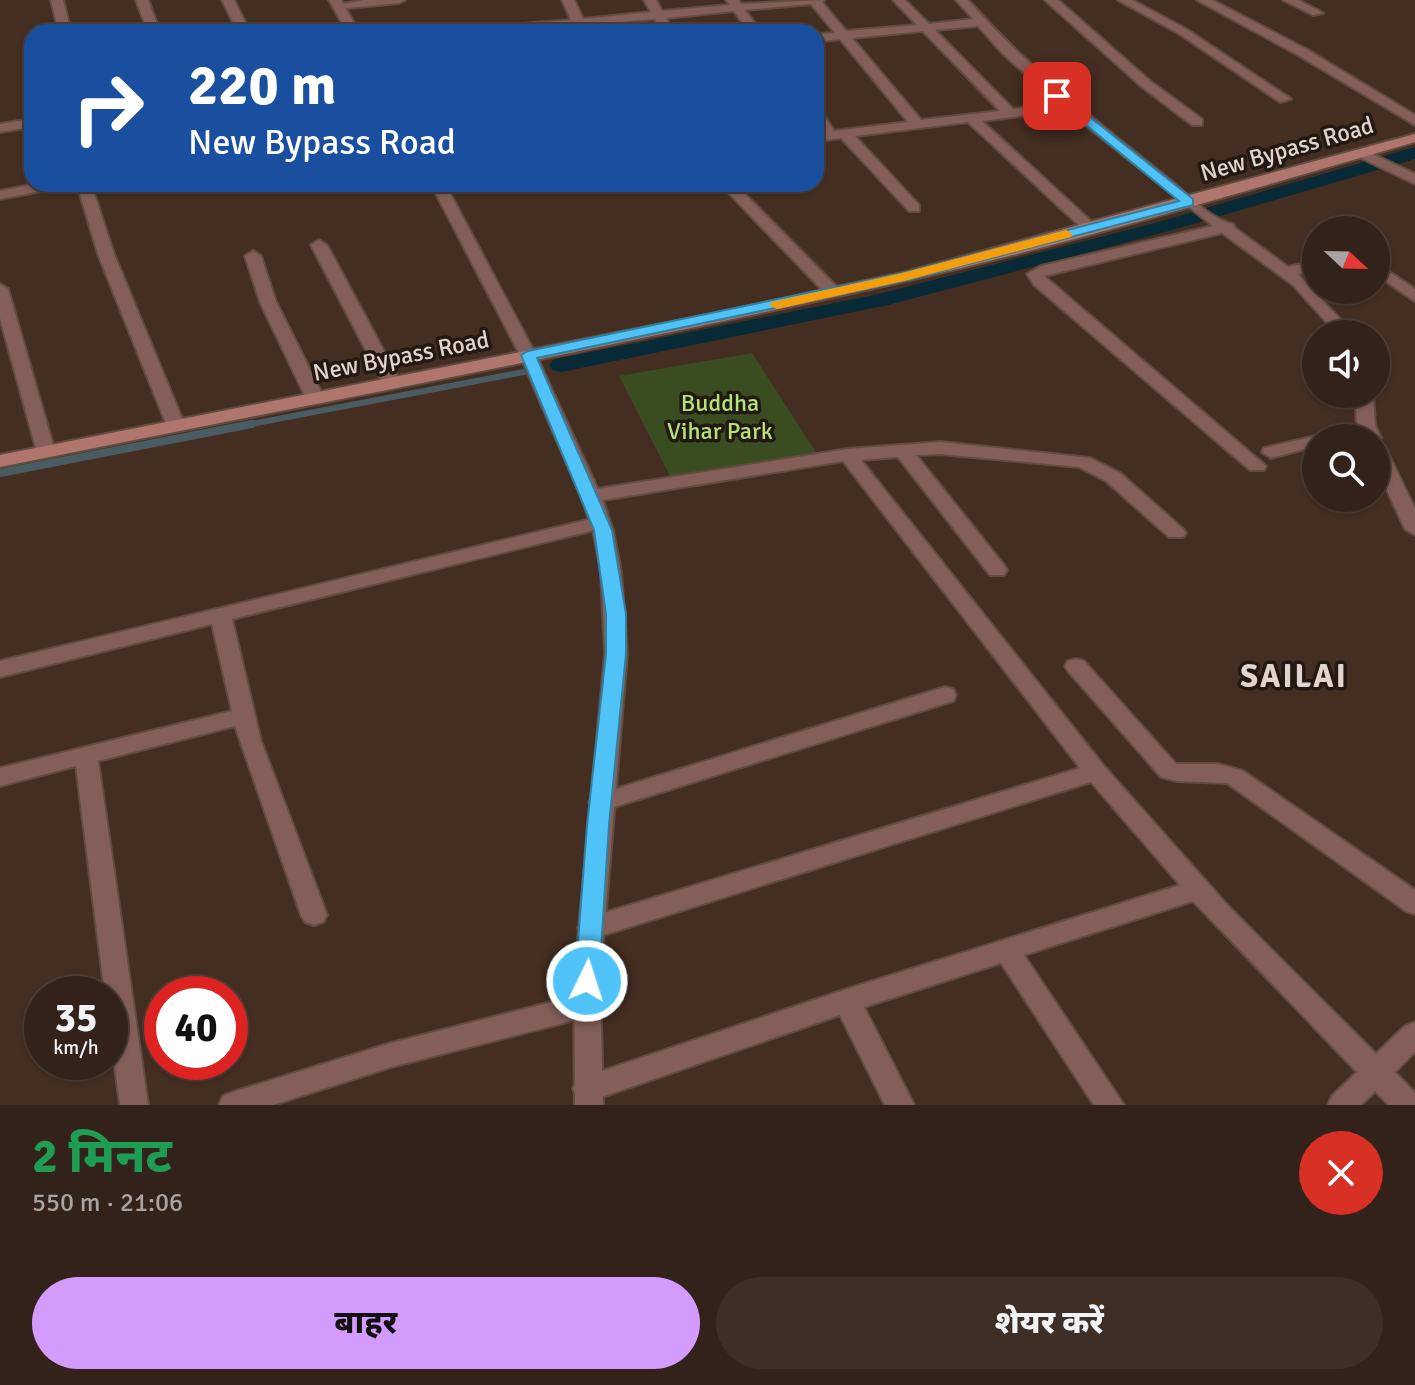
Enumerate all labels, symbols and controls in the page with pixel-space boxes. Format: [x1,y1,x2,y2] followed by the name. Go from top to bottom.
[188,51,336,120] text: 220 m
[56,56,160,160] icon: right
[1023,62,1091,130] pin
[1035,74,1079,118] icon: arrive
[1197,110,1377,188] street label: New Bypass Road
[188,120,456,165] text: New Bypass Road
[1302,216,1390,304] north arrow
[1302,216,1390,512] map controls
[1302,320,1390,408] button: sound
[310,324,492,388] street label: New Bypass Road
[667,388,773,446] park label: Buddha Vihar Park
[1302,424,1390,512] button: search
[1240,657,1348,696] district label: SAILAI
[545,939,629,1023] position arrow
[144,976,248,1080] speed limit sign: 40
[54,993,98,1043] text: 35
[53,1035,99,1060] text: km/h
[32,1127,172,1186] text: 2 मिनट
[1299,1131,1383,1215] button: close
[32,1187,183,1219] text: 550 m · 21:06
[32,1277,700,1369] button: बाहर
[716,1277,1383,1369] button: शेयर करें

